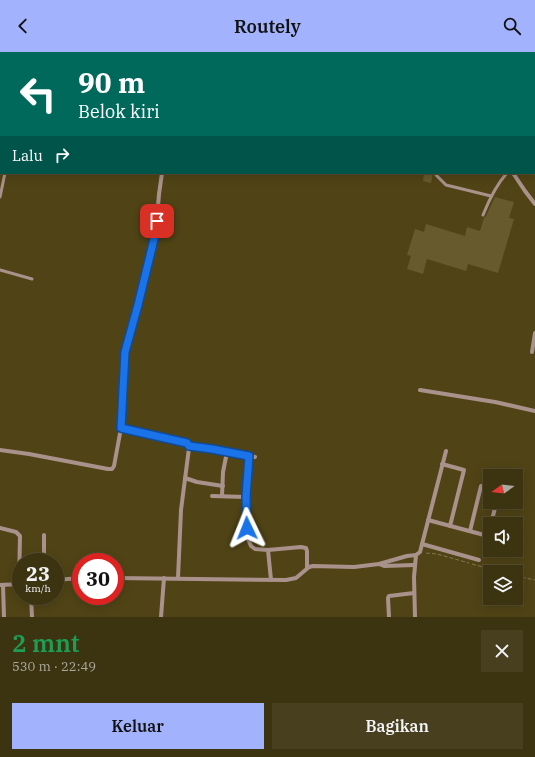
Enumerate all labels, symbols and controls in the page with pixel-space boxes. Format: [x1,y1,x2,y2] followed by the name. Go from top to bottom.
[12,15,34,37] icon: back
[234,15,301,38] text: Routely
[501,15,523,37] icon: search
[78,64,145,101] text: 90 m
[12,68,64,120] icon: left
[78,100,160,123] text: Belok kiri
[51,144,73,166] icon: right
[12,146,43,165] text: Lalu
[140,204,174,238] pin
[146,210,168,232] icon: arrive
[483,469,523,509] north arrow
[483,469,523,605] map controls
[226,507,268,549] position arrow
[483,517,523,557] button: sound
[72,553,124,605] speed limit sign: 30
[26,560,50,587] text: 23
[483,565,523,605] button: layers
[25,582,51,595] text: km/h
[12,627,80,659] text: 2 mnt
[481,630,523,672] button: close
[12,658,96,675] text: 530 m · 22:49
[12,703,264,749] button: Keluar
[272,703,523,749] button: Bagikan

